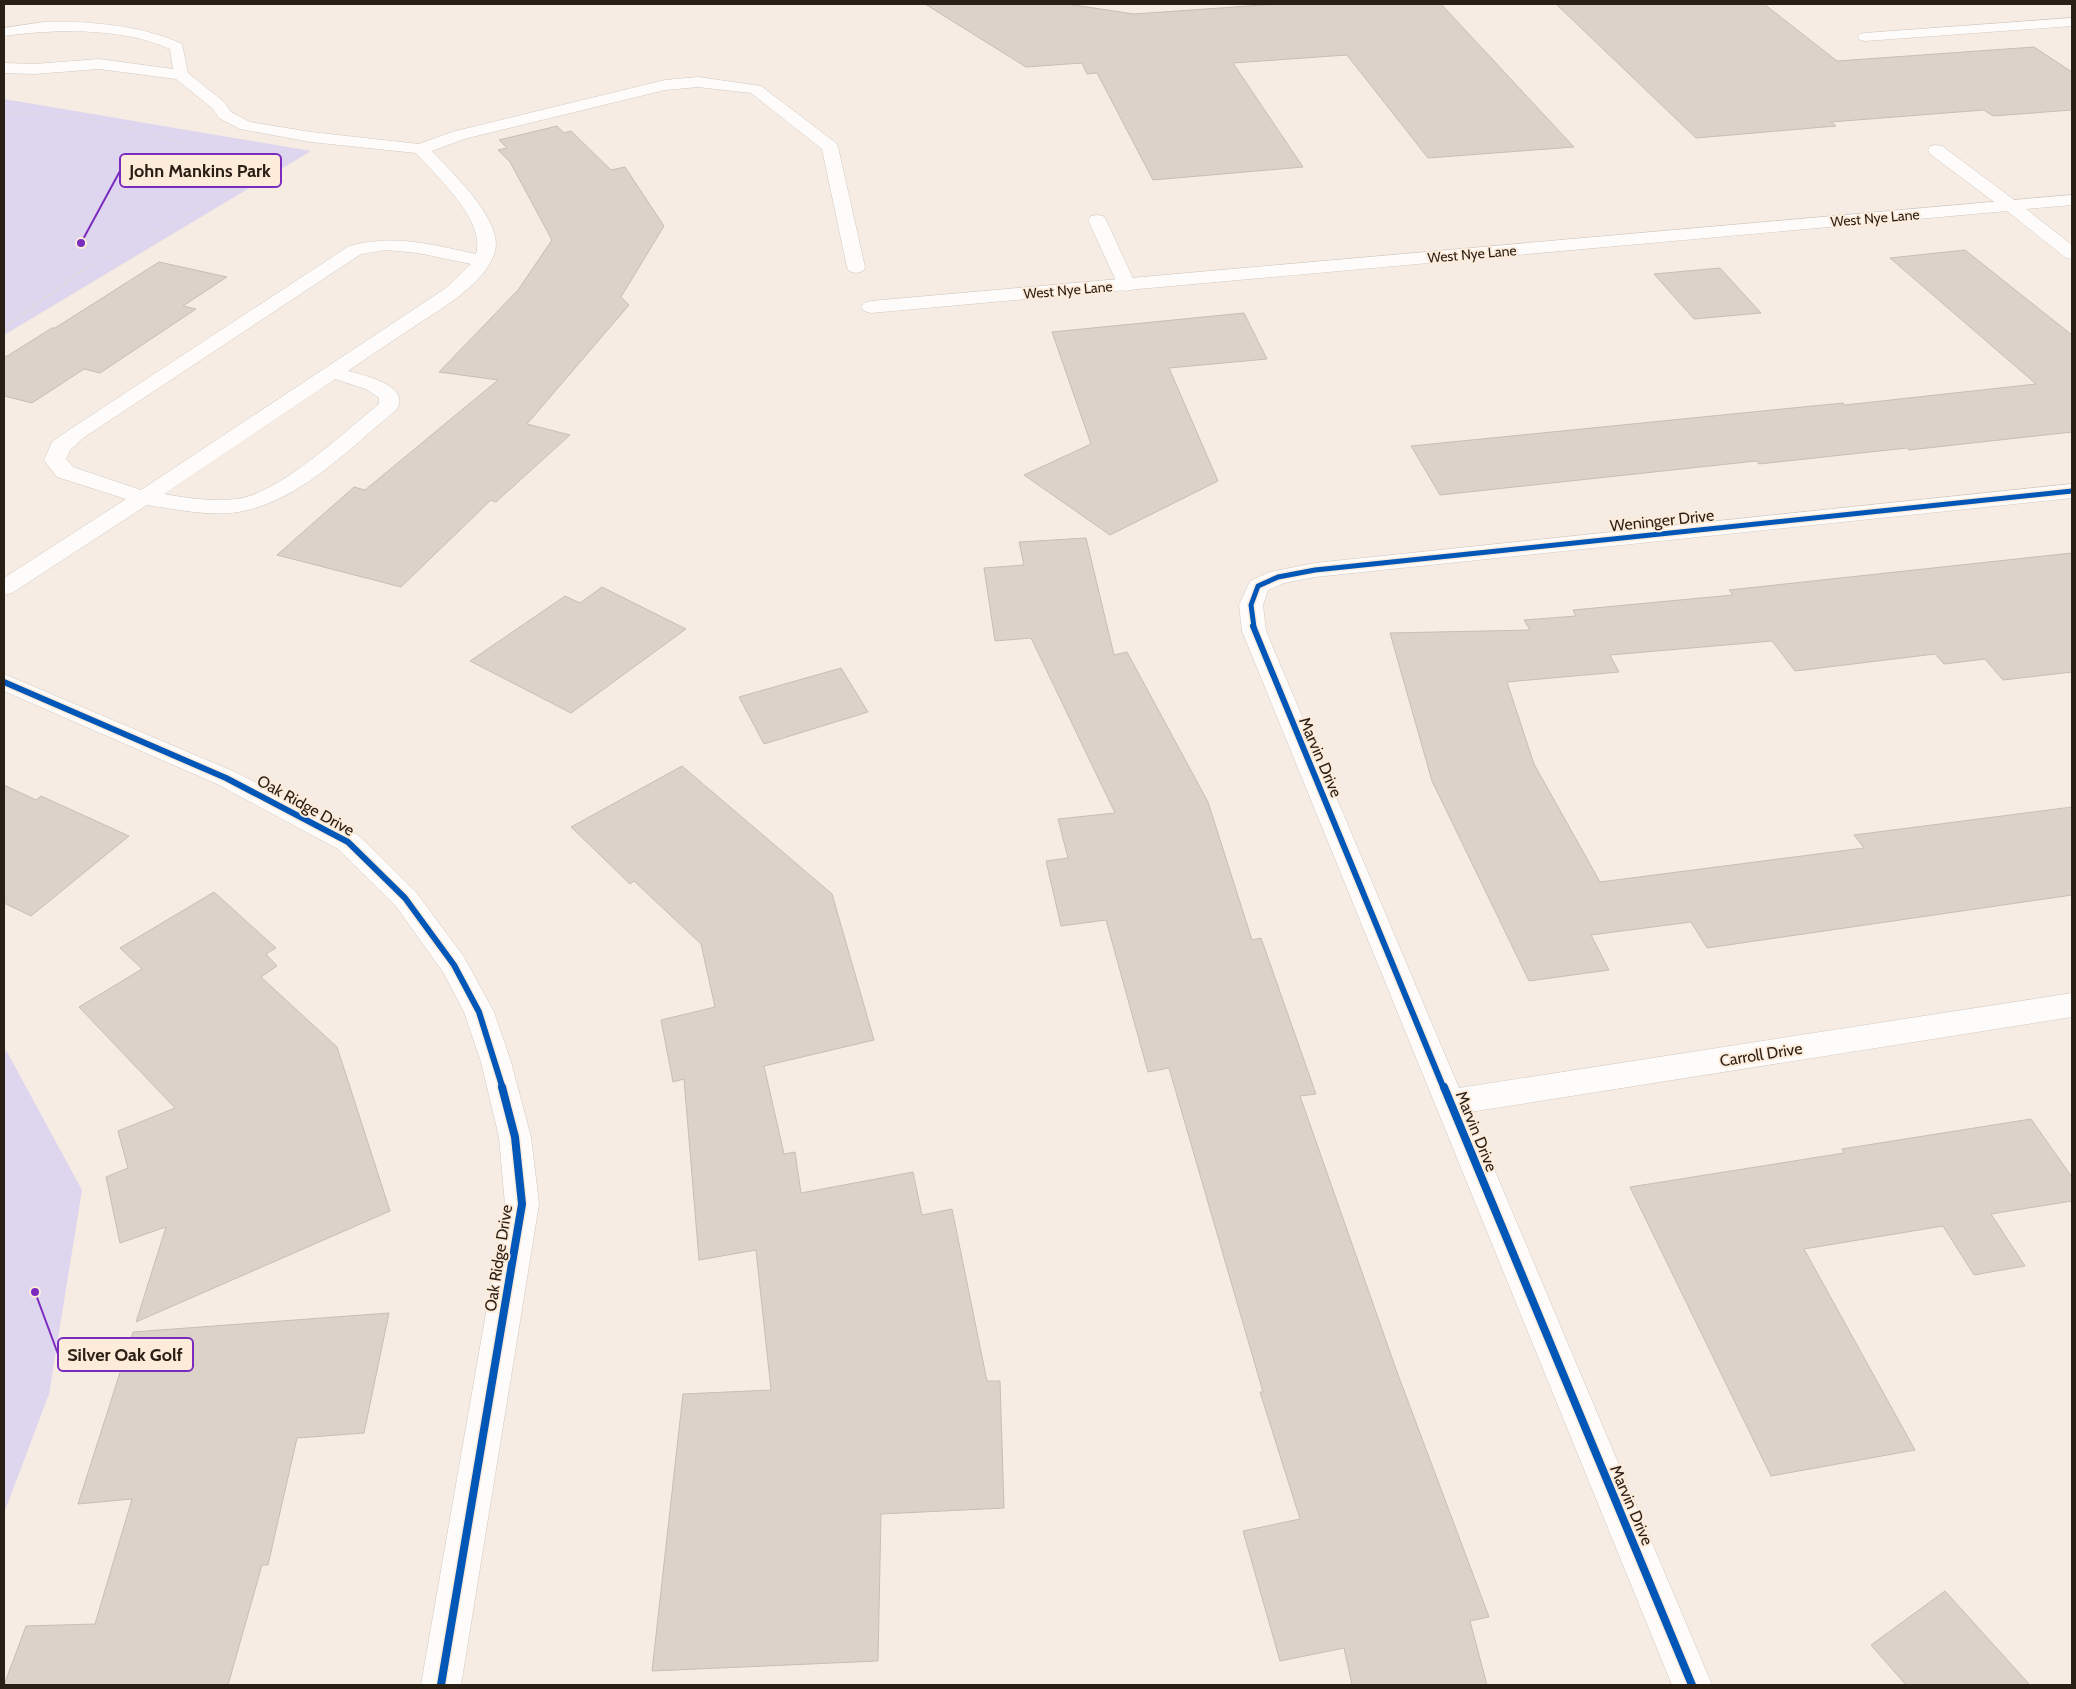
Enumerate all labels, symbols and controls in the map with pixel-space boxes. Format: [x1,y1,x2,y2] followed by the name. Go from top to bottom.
[120,154,281,187] callout: John Mankins Park
[128,160,271,182] text: John Mankins Park
[1830,205,1920,231] street label: West Nye Lane
[1427,241,1517,267] street label: West Nye Lane
[1023,277,1113,303] street label: West Nye Lane
[1609,506,1715,535] street label: Weninger Drive
[1295,714,1346,800] street label: Marvin Drive
[254,771,358,840] street label: Oak Ridge Drive
[1718,1039,1804,1070] street label: Carroll Drive
[1452,1088,1501,1174] street label: Marvin Drive
[481,1203,516,1313] street label: Oak Ridge Drive
[58,1338,193,1371] callout: Silver Oak Golf
[67,1344,183,1366] text: Silver Oak Golf
[1606,1462,1657,1548] street label: Marvin Drive

